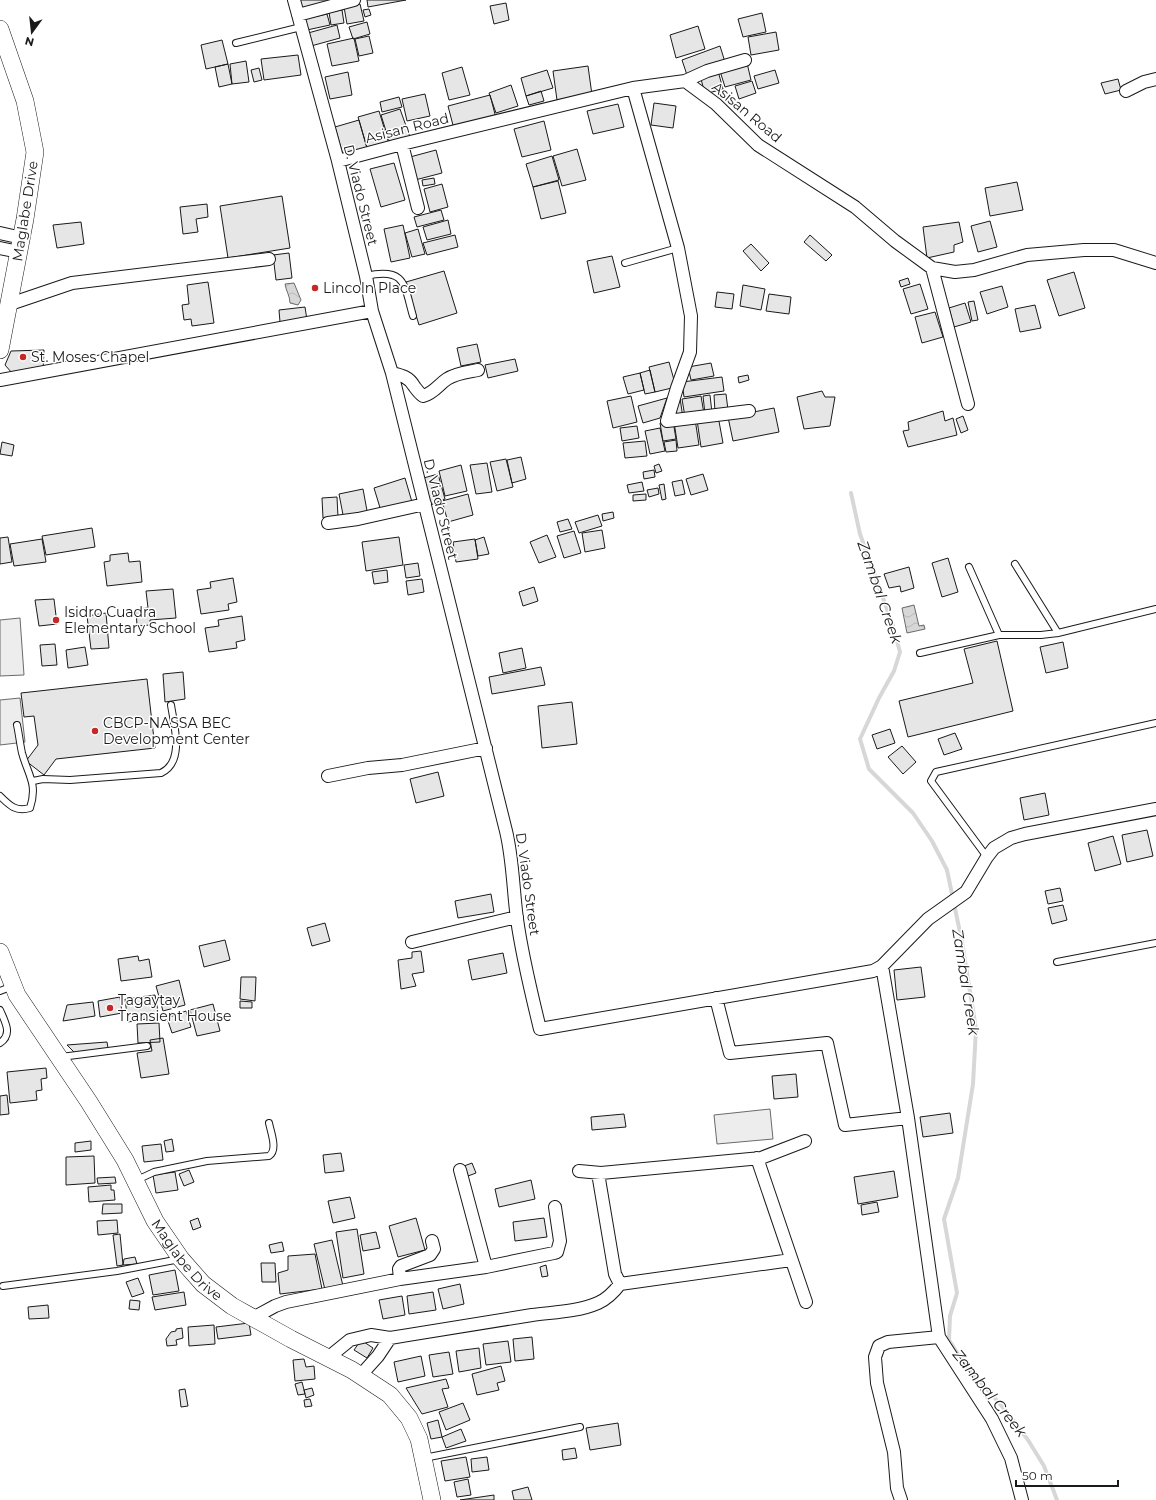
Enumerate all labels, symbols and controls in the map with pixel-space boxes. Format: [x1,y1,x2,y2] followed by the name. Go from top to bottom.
[12,12,52,52] north arrow
[23,34,36,50] text: N
[709,78,785,146] street label: Asisan Road
[363,109,451,147] street label: Asisan Road
[340,142,382,248] street label: D. Viado Street
[8,159,42,263] street label: Maglabe Drive
[323,279,416,297] place label: Lincoln Place
[310,283,320,293] marker: Lincoln Place
[31,348,149,366] place label: St. Moses Chapel
[18,352,28,362] marker: St. Moses Chapel
[420,456,462,562] street label: D. Viado Street
[853,537,907,647] water label: Zambal Creek
[64,603,196,637] place label: Isidro Cuadra Elementary School
[51,615,61,625] marker: Isidro Cuadra Elementary School
[103,714,250,748] place label: CBCP-NASSA BEC Development Center
[90,726,100,736] marker: CBCP-NASSA BEC Development Center
[512,831,544,937] street label: D. Viado Street
[948,926,984,1038] water label: Zambal Creek
[118,991,231,1025] place label: Tagaytay Transient House
[105,1003,115,1013] marker: Tagaytay Transient House
[147,1216,226,1304] street label: Maglabe Drive
[948,1344,1032,1442] water label: Zambal Creek
[1016,1462,1118,1488] scale bar
[1022,1468,1053,1483] text: 50 m

